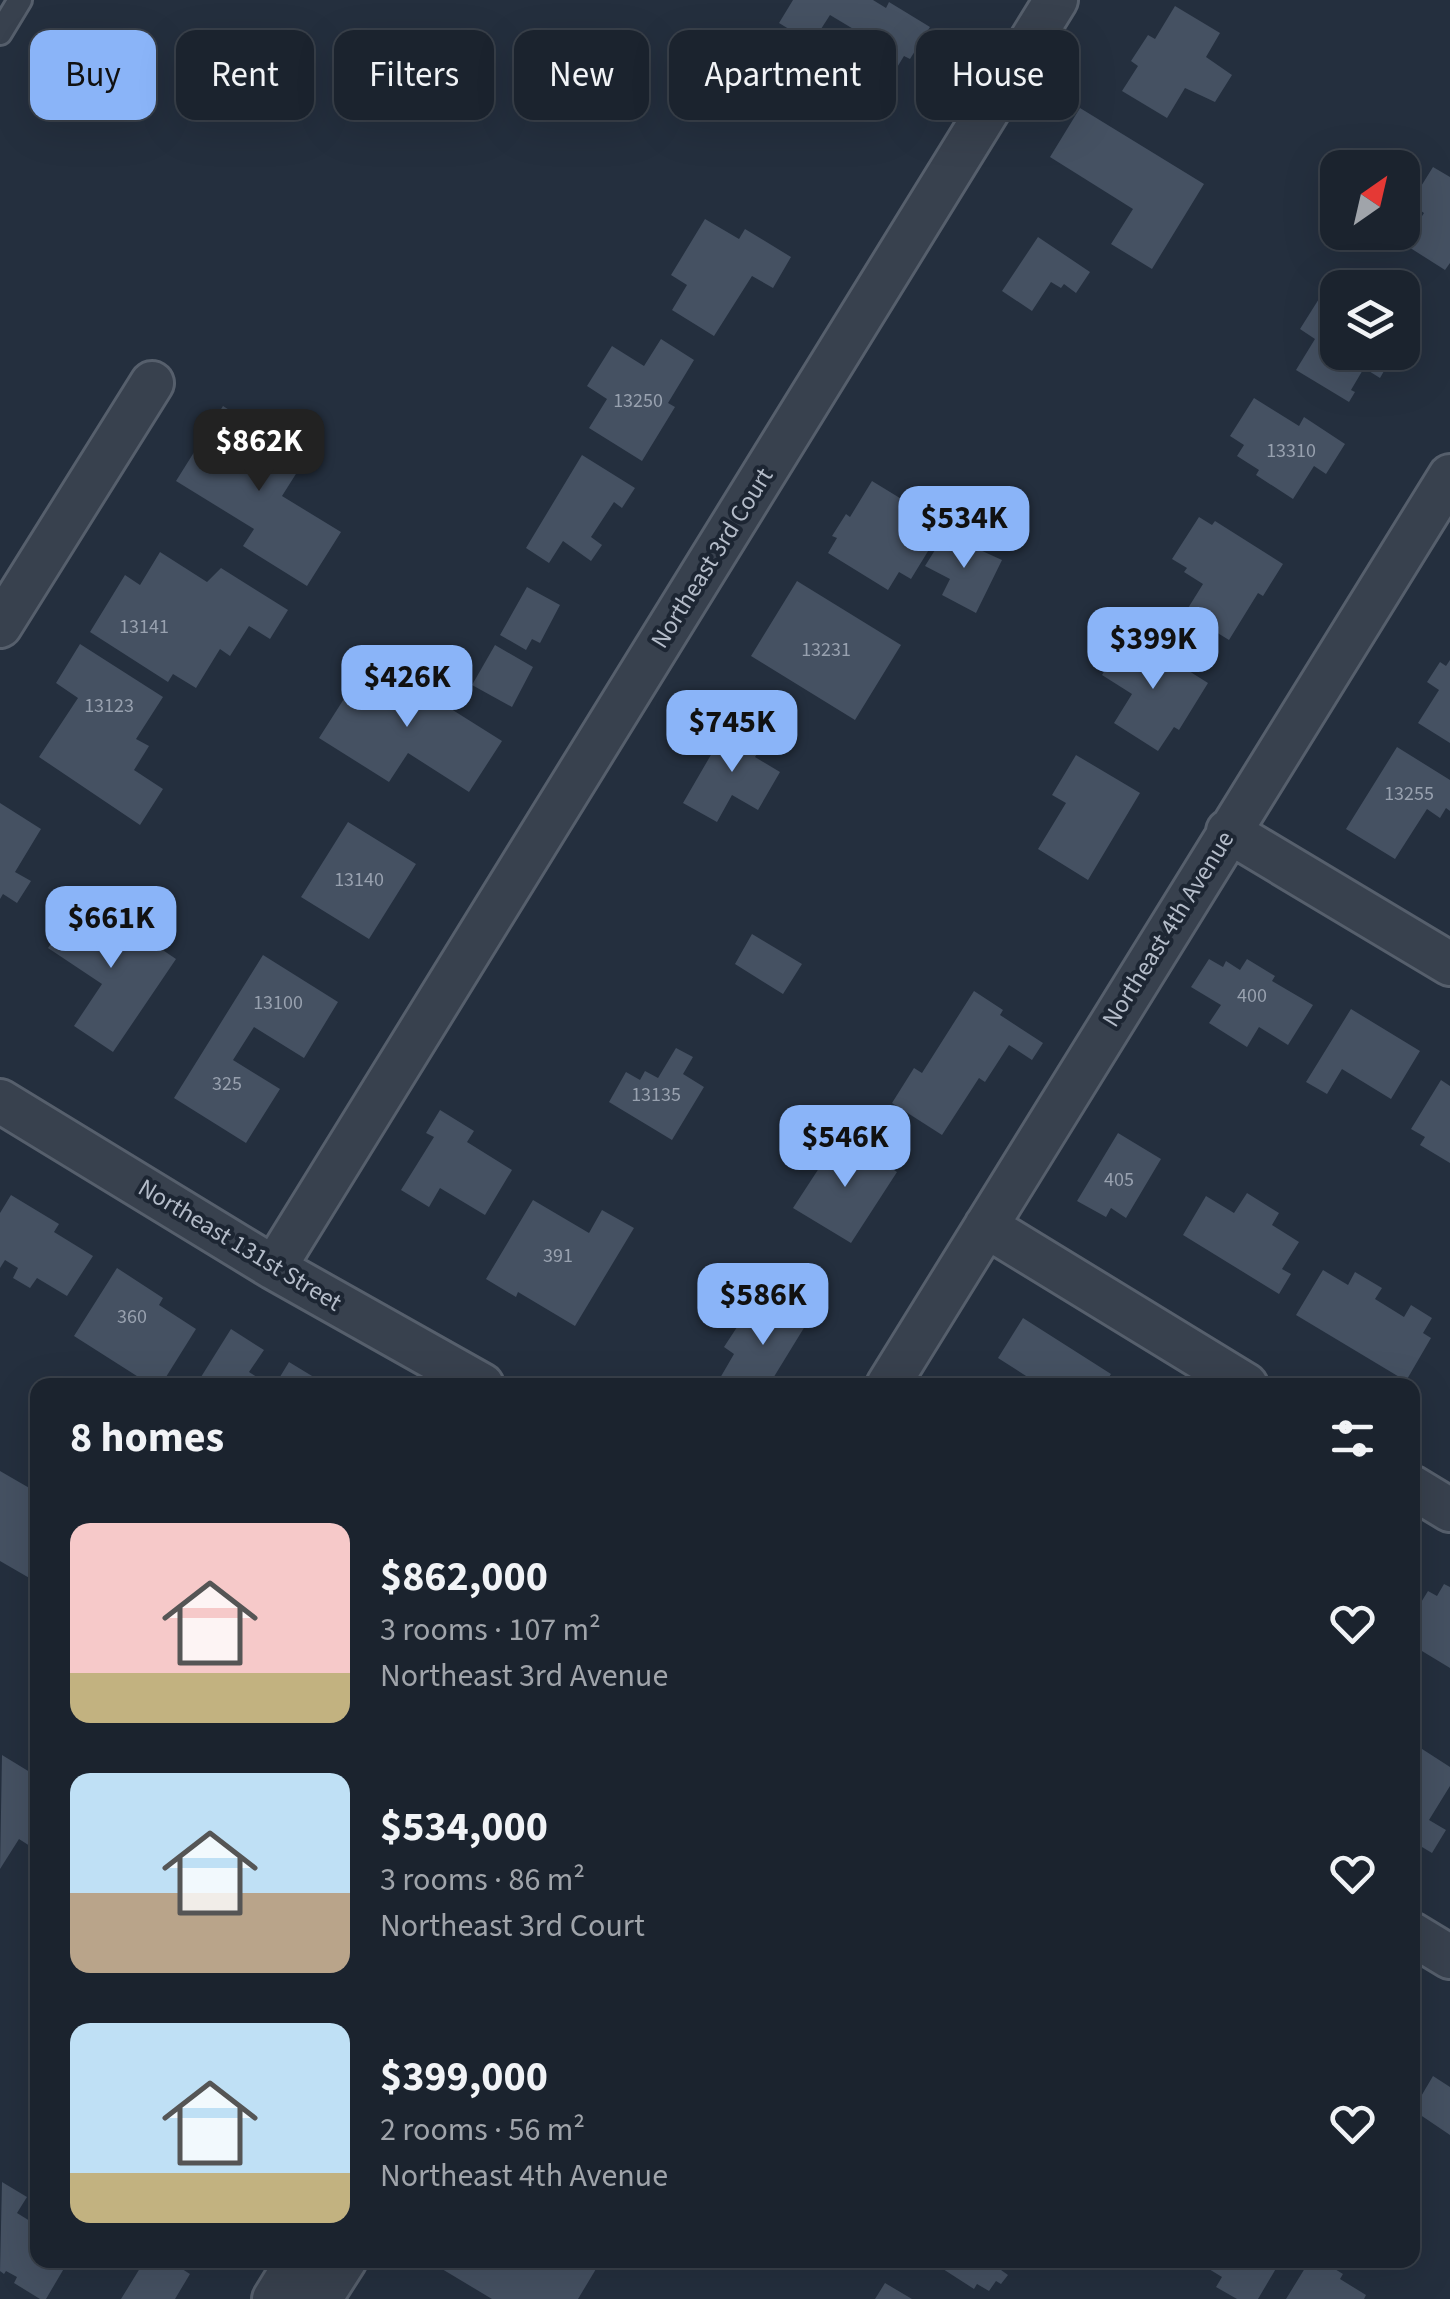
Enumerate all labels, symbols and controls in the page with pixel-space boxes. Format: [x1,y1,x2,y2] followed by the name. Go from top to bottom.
[30,30,156,120] chip: Buy
[176,30,314,120] chip: Rent
[334,30,494,120] chip: Filters
[514,30,649,120] chip: New
[669,30,896,120] chip: Apartment
[916,30,1079,120] chip: House
[1320,150,1420,250] north arrow
[1320,150,1420,370] map controls
[1320,270,1420,370] button: layers
[613,387,663,415] house number: 13250
[189,409,329,494] pin: $862K
[215,418,303,464] text: $862K
[1266,437,1316,465] house number: 13310
[642,460,782,655] street label: Northeast 3rd Court
[894,486,1034,571] pin: $534K
[920,495,1008,541] text: $534K
[1083,607,1223,692] pin: $399K
[119,613,169,641] house number: 13141
[1109,616,1197,662] text: $399K
[801,636,851,664] house number: 13231
[337,645,477,730] pin: $426K
[363,654,451,700] text: $426K
[662,690,802,775] pin: $745K
[84,692,134,720] house number: 13123
[688,699,776,745] text: $745K
[1384,780,1434,808] house number: 13255
[1093,824,1243,1034] street label: Northeast 4th Avenue
[334,866,384,894] house number: 13140
[41,886,181,971] pin: $661K
[67,895,155,941] text: $661K
[1237,982,1267,1010] house number: 400
[253,989,303,1017] house number: 13100
[212,1070,242,1098] house number: 325
[631,1081,681,1109] house number: 13135
[775,1105,915,1190] pin: $546K
[801,1114,889,1160] text: $546K
[1104,1166,1134,1194] house number: 405
[131,1170,349,1320] street label: Northeast 131st Street
[543,1242,573,1270] house number: 391
[693,1263,833,1348] pin: $586K
[719,1272,807,1318] text: $586K
[117,1303,147,1331] house number: 360
[70,1408,224,1468] text: 8 homes
[1325,1411,1380,1466] icon: filters
[380,1547,548,1607] text: $862,000
[150,1563,270,1683] icon: home
[1325,1596,1380,1651] icon: heart
[380,1607,601,1653] text: 3 rooms · 107 m²
[380,1653,668,1699] text: Northeast 3rd Avenue
[380,1797,548,1857] text: $534,000
[150,1813,270,1933] icon: home
[1325,1846,1380,1901] icon: heart
[380,1857,585,1903] text: 3 rooms · 86 m²
[380,1903,645,1949] text: Northeast 3rd Court
[380,2047,548,2107] text: $399,000
[150,2063,270,2183] icon: home
[1325,2096,1380,2151] icon: heart
[380,2107,585,2153] text: 2 rooms · 56 m²
[380,2153,668,2199] text: Northeast 4th Avenue

